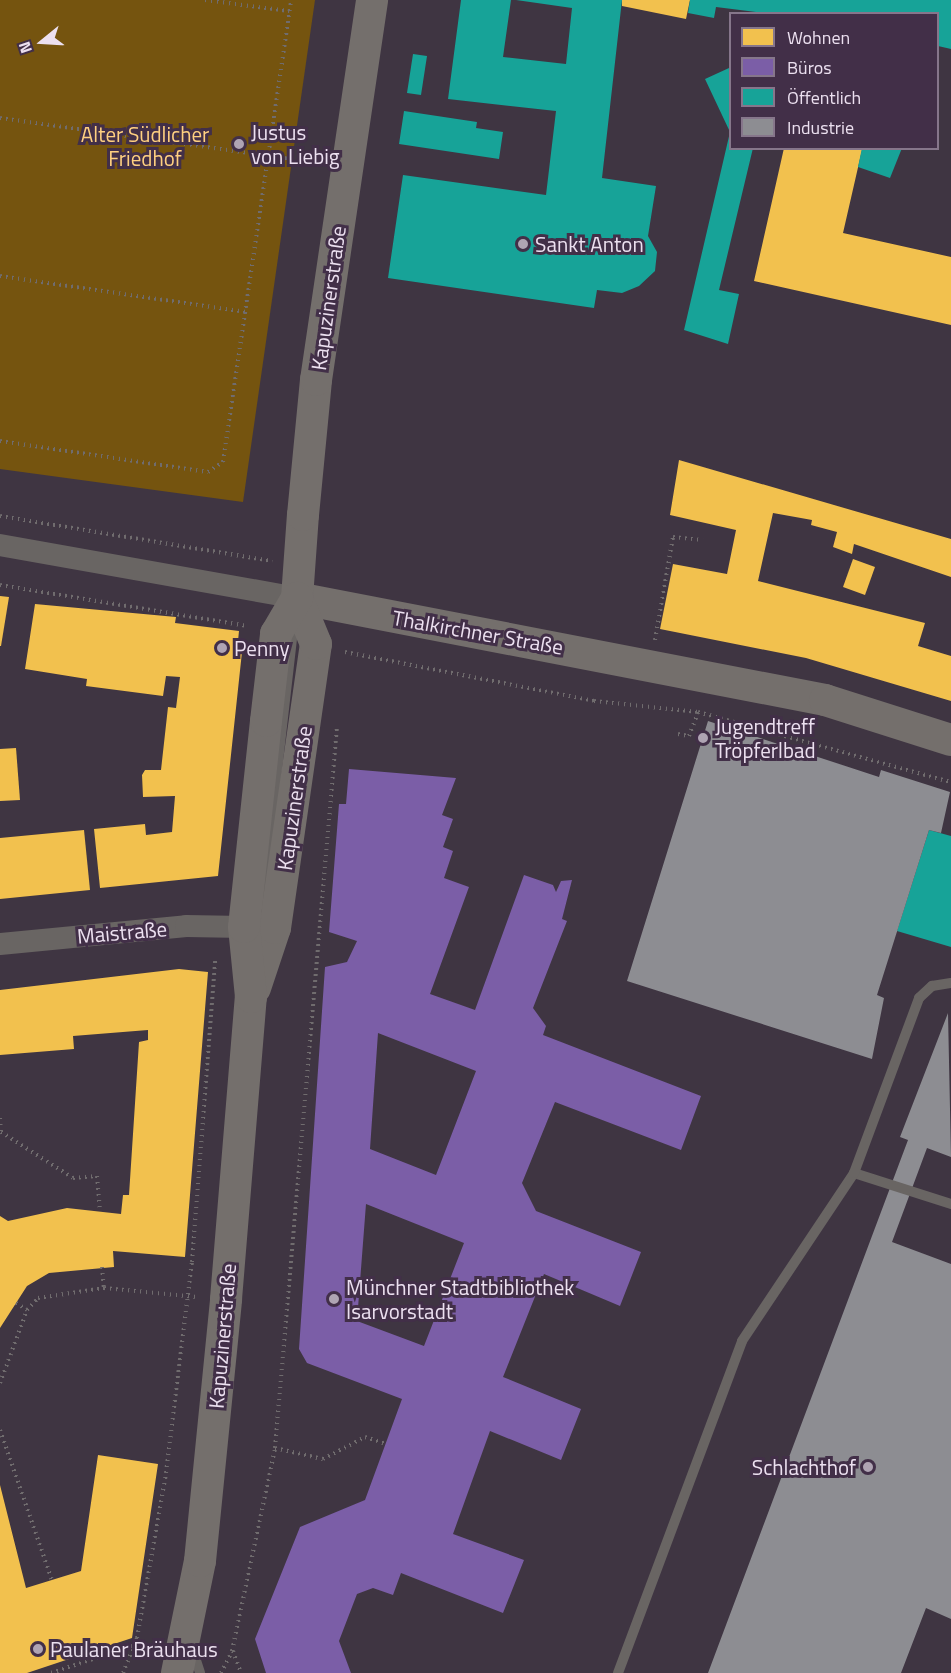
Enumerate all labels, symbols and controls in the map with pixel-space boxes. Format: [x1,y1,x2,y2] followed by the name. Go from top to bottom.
[12,12,72,72] north arrow
[729,12,939,150] legend
[787,24,850,51] text: Wohnen
[12,39,38,57] text: N
[787,54,832,81] text: Büros
[787,84,861,111] text: Öffentlich
[787,114,854,141] text: Industrie
[251,119,340,169] place label: Justus von Liebig
[81,121,209,171] park label: Alter Südlicher Friedhof
[232,137,246,151] marker: Justus von Liebig
[305,224,351,372] street label: Kapuzinerstraße
[535,231,644,257] place label: Sankt Anton
[516,237,530,251] marker: Sankt Anton
[391,605,565,659] street label: Thalkirchner Straße
[234,635,290,661] place label: Penny
[215,641,229,655] marker: Penny
[715,713,816,763] place label: Jugendtreff Tröpferlbad
[271,724,317,872] street label: Kapuzinerstraße
[696,731,710,745] marker: Jugendtreff Tröpferlbad
[76,916,168,948] street label: Maistraße
[203,1262,241,1410] street label: Kapuzinerstraße
[346,1274,574,1324] place label: Münchner Stadtbibliothek Isarvorstadt
[327,1292,341,1306] marker: Münchner Stadtbibliothek Isarvorstadt
[752,1454,856,1480] place label: Schlachthof
[861,1460,875,1474] marker: Schlachthof
[50,1636,218,1662] place label: Paulaner Bräuhaus
[31,1642,45,1656] marker: Paulaner Bräuhaus

